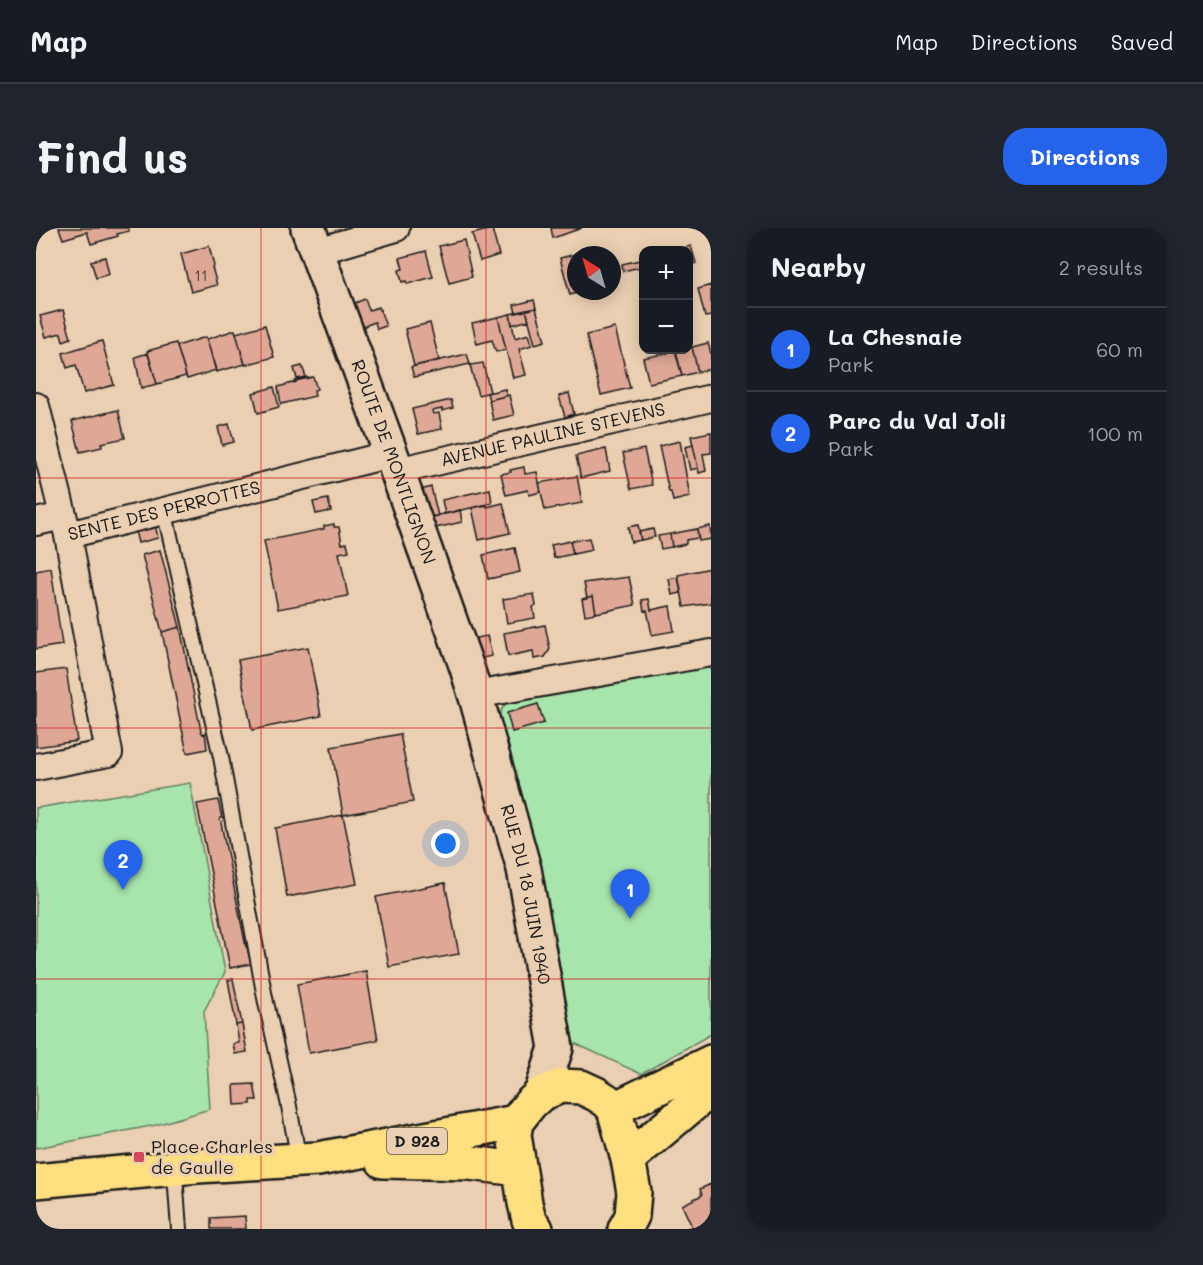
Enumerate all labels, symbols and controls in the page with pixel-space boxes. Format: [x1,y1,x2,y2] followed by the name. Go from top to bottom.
[30,23,87,59] text: Map
[895,28,938,55] text: Map
[971,28,1078,55] text: Directions
[1111,28,1173,55] text: Saved
[1003,128,1167,185] button: Directions
[36,129,188,184] text: Find us
[567,246,621,300] north arrow
[639,246,693,354] map controls
[639,246,693,300] button: +
[771,250,866,284] text: Nearby
[1059,254,1143,280] text: 2 results
[194,265,208,285] house number: 11
[639,300,693,354] button: −
[828,322,962,351] text: La Chesnaie
[786,336,795,362] text: 1
[1096,336,1143,362] text: 60 m
[828,351,873,377] text: Park
[346,356,442,567] street label: ROUTE DE MONTLIGNON
[438,396,667,471] street label: AVENUE PAULINE STEVENS
[828,406,1007,435] text: Parc du Val Joli
[785,420,796,446] text: 2
[1087,420,1143,446] text: 100 m
[828,435,873,461] text: Park
[65,474,263,546] street label: SENTE DES PERROTTES
[495,801,557,986] street label: RUE DU 18 JUIN 1940
[431,829,460,858] your location
[104,840,142,890] pin: 2
[610,870,650,919] pin: 1
[387,1128,447,1154] road number: D 928
[151,1134,273,1179] place label: Place Charles de Gaulle
[132,1150,146,1164] marker: Place Charles de Gaulle

